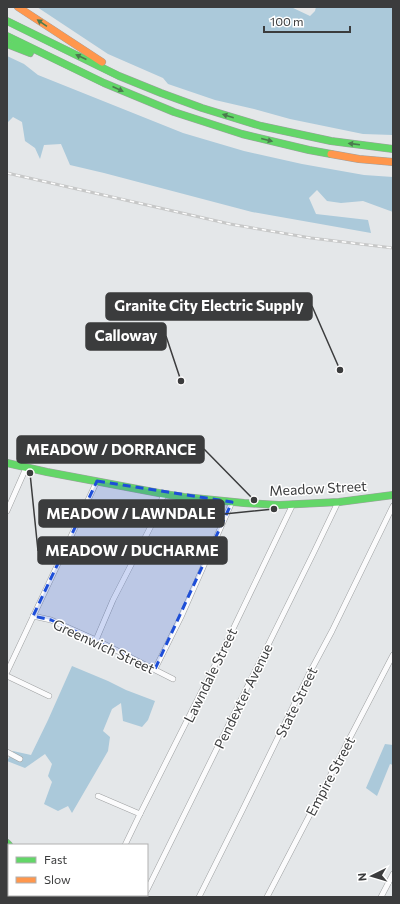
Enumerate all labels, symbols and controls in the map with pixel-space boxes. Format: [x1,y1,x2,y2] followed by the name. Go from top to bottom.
[264,8,350,34] scale bar
[270,14,304,28] text: 100 m
[36,20,47,27] one-way arrow
[75,54,87,60] one-way arrow
[112,86,123,92] one-way arrow
[221,112,233,118] one-way arrow
[261,138,273,144] one-way arrow
[348,141,360,147] one-way arrow
[106,293,312,320] callout: Granite City Electric Supply
[114,296,304,314] text: Granite City Electric Supply
[86,323,166,350] callout: Calloway
[94,326,158,344] text: Calloway
[17,436,204,463] callout: MEADOW / DORRANCE
[26,440,196,458] text: MEADOW / DORRANCE
[269,477,368,499] street label: Meadow Street
[39,500,224,527] callout: MEADOW / LAWNDALE
[46,504,216,522] text: MEADOW / LAWNDALE
[38,537,227,564] callout: MEADOW / DUCHARME
[45,541,219,559] text: MEADOW / DUCHARME
[50,615,158,677] street label: Greenwich Street
[180,625,240,725] street label: Lawndale Street
[210,641,276,751] street label: Pendexter Avenue
[272,664,320,740] street label: State Street
[302,733,358,819] street label: Empire Street
[8,844,148,896] legend
[44,852,67,866] text: Fast
[352,856,392,896] north arrow
[44,872,71,886] text: Slow
[355,872,368,882] text: N

